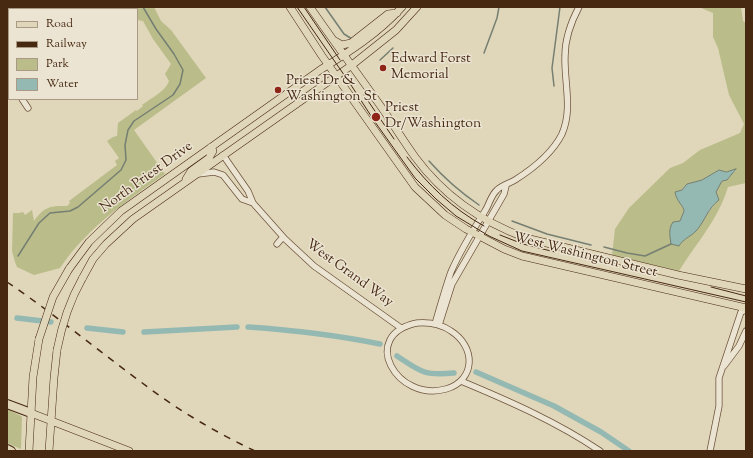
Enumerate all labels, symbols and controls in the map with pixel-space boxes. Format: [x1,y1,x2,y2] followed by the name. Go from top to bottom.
[8,8,138,100] legend
[46,15,73,33] text: Road
[46,35,87,53] text: Railway
[391,52,471,84] place label: Edward Forst Memorial
[46,55,69,73] text: Park
[378,63,388,73] marker: Edward Forst Memorial
[286,74,377,106] place label: Priest Dr & Washington St
[46,75,78,93] text: Water
[273,85,283,95] marker: Priest Dr & Washington St
[385,101,481,134] place label: Priest Dr/Washington
[370,111,382,123] marker: Priest Dr/Washington
[97,139,197,217] street label: North Priest Drive
[511,230,659,282] street label: West Washington Street
[302,237,396,311] street label: West Grand Way

